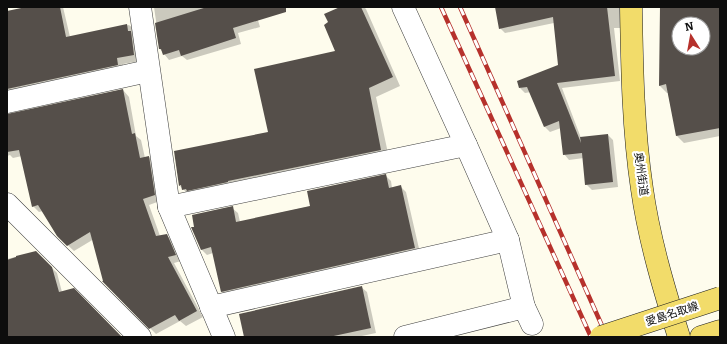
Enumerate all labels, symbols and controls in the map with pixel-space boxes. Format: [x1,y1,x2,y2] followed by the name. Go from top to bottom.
[671,16,711,56] north arrow
[684,19,695,34] text: N
[632,151,650,197] street label: 奥州街道
[644,299,700,329] street label: 愛島名取線

